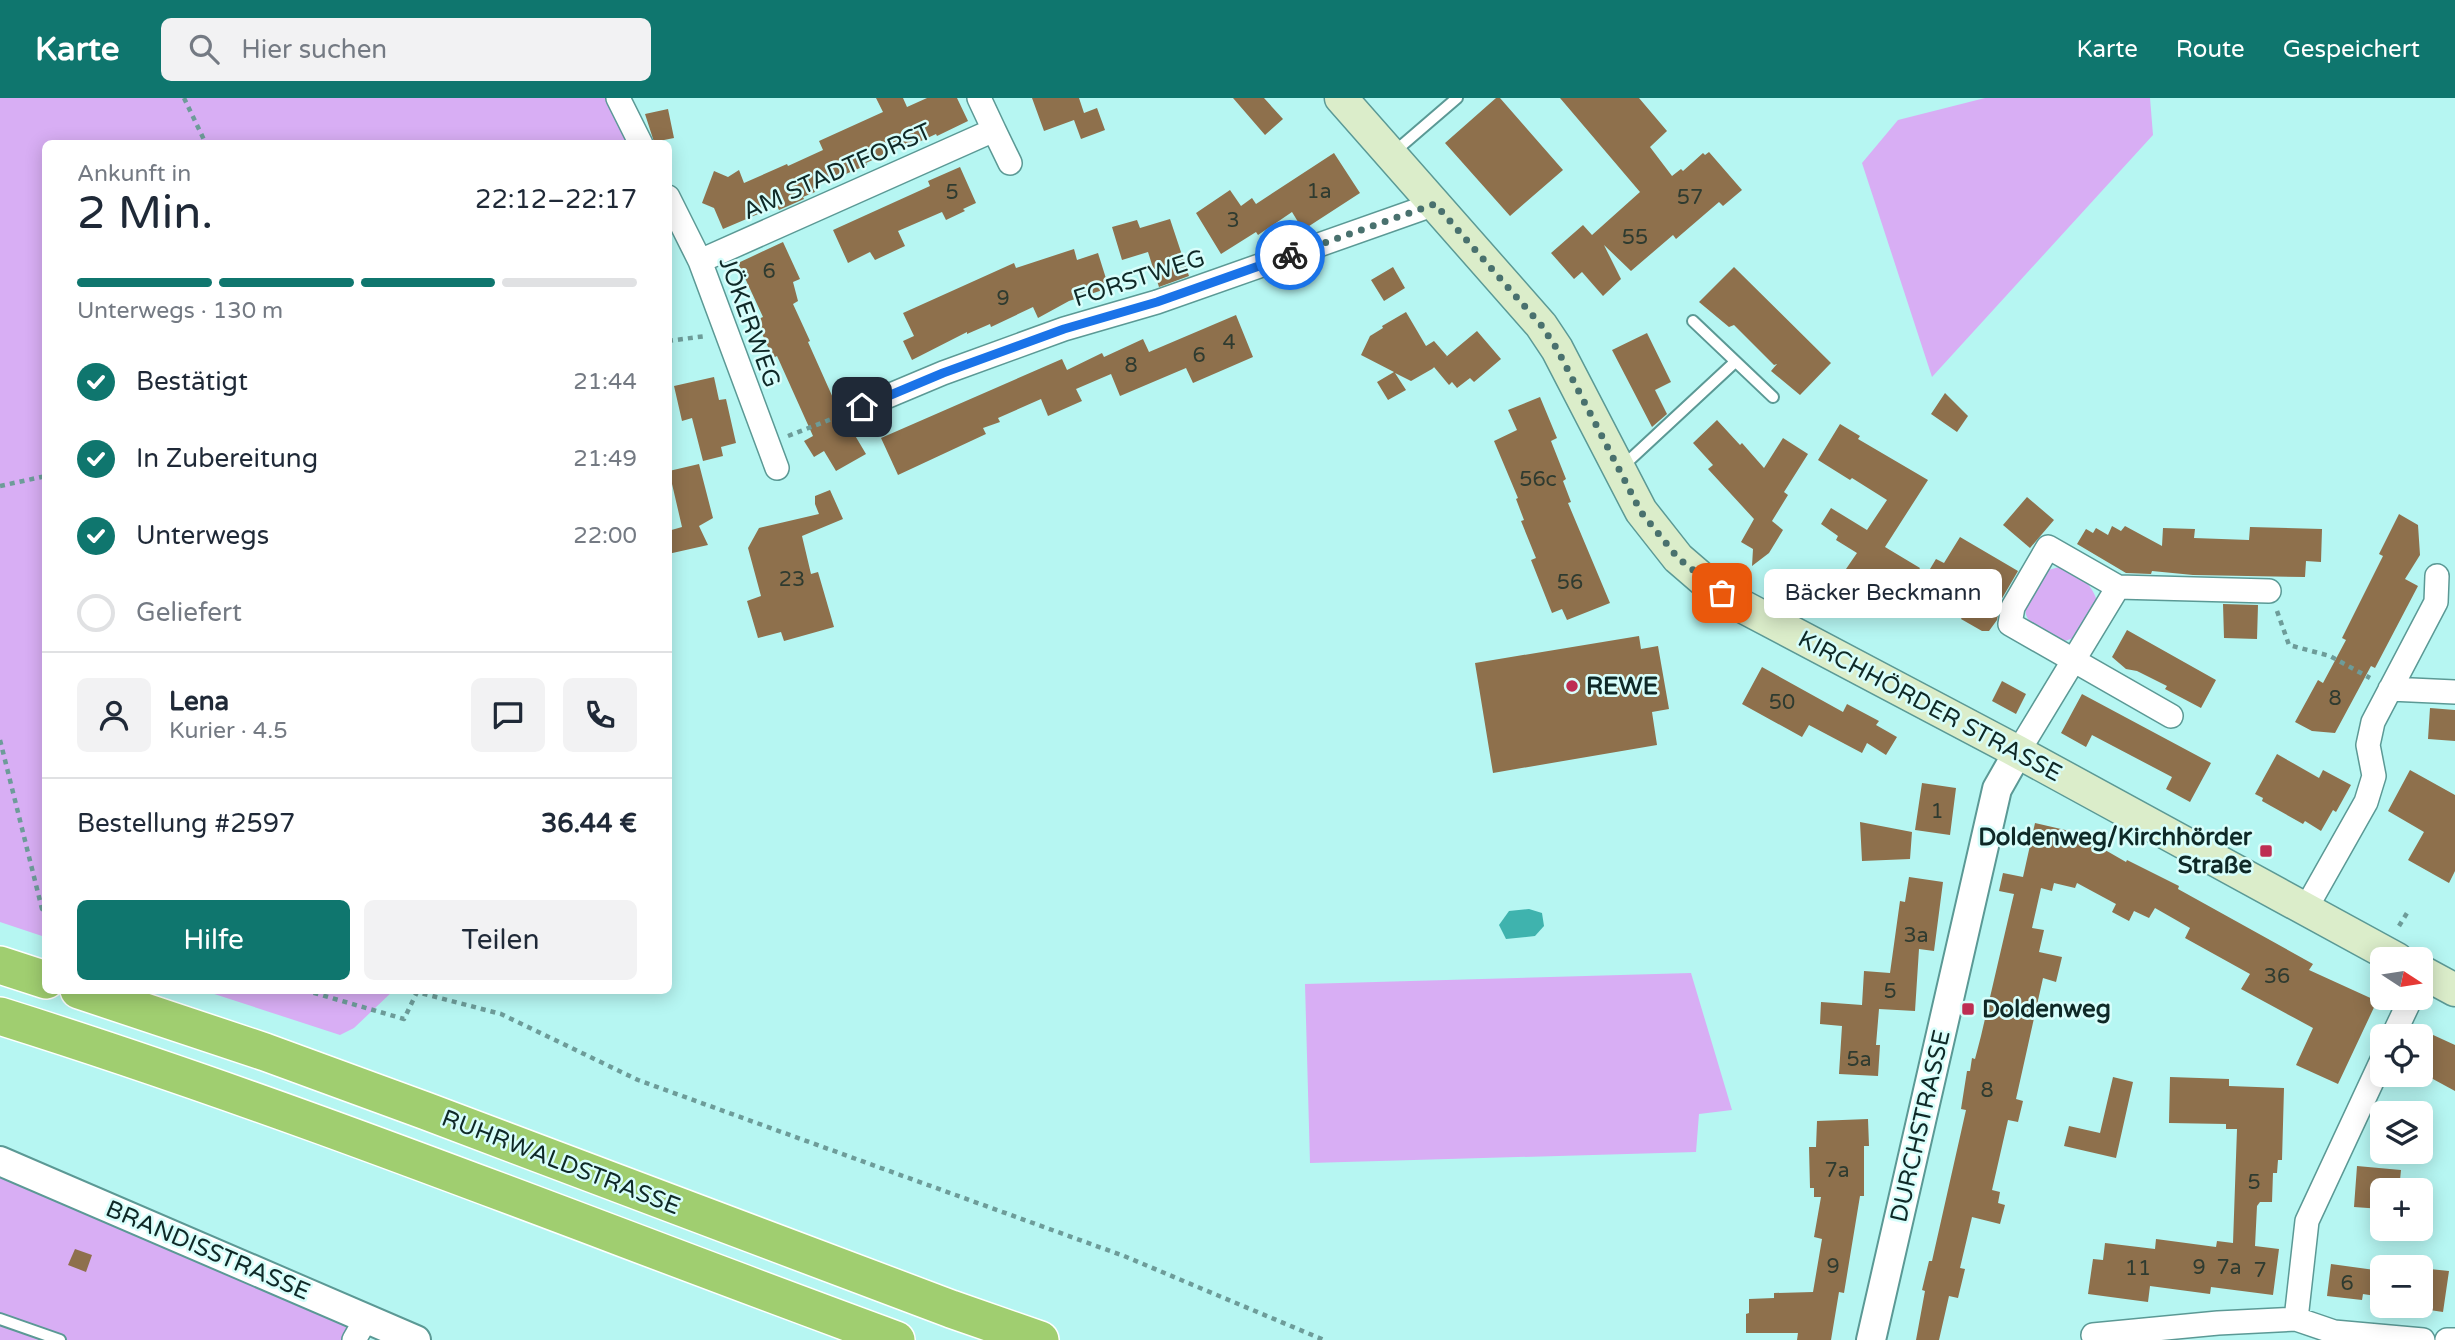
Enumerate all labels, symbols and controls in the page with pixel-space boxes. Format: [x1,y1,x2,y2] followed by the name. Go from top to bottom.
[161,18,651,81] search box
[35,30,119,69] text: Karte
[185,30,223,68] icon: search
[241,34,387,65] text: Hier suchen
[2076,35,2138,64] text: Karte
[2176,35,2245,64] text: Route
[2283,35,2420,64] text: Gespeichert
[738,117,936,226] street label: AM STADTFORST
[77,160,191,188] text: Ankunft in
[1307,179,1332,204] house number: 1a
[945,180,959,205] house number: 5
[475,184,637,215] text: 22:12–22:17
[1677,185,1703,210] house number: 57
[77,186,213,241] text: 2 Min.
[1226,208,1240,233] house number: 3
[1255,220,1325,290] courier
[1622,225,1648,250] house number: 55
[1271,236,1309,274] icon: bike
[1070,244,1209,313] street label: FORSTWEG
[713,253,787,391] street label: JÖKERWEG
[762,259,776,284] house number: 6
[996,286,1010,311] house number: 9
[77,297,283,325] text: Unterwegs · 130 m
[1222,330,1236,355] house number: 4
[1192,343,1206,368] house number: 6
[1124,353,1138,378] house number: 8
[77,363,115,401] icon: check
[136,366,248,397] text: Bestätigt
[573,368,637,396] text: 21:44
[832,377,892,437] pin
[843,388,881,426] icon: home
[77,440,115,478] icon: check
[136,443,318,474] text: In Zubereitung
[573,445,637,473] text: 21:49
[1519,467,1557,492] house number: 56c
[77,517,115,555] icon: check
[136,520,269,551] text: Unterwegs
[573,522,637,550] text: 22:00
[1692,563,1752,623] pin
[779,567,805,592] house number: 23
[1764,568,2002,618] callout: Bäcker Beckmann
[1557,570,1583,595] house number: 56
[1703,574,1741,612] icon: bag
[1785,579,1981,607] text: Bäcker Beckmann
[136,597,242,628] text: Geliefert
[1793,624,2067,788] street label: KIRCHHÖRDER STRASSE
[1586,672,1658,701] place label: REWE
[77,678,151,752] button: person
[471,678,545,752] button: chat
[563,678,637,752] button: phone
[1564,678,1580,694] marker: REWE
[169,686,229,717] text: Lena
[2328,686,2342,711] house number: 8
[1769,690,1795,715] house number: 50
[169,717,288,745] text: Kurier · 4.5
[1930,799,1944,824] house number: 1
[77,808,295,839] text: Bestellung #2597
[541,808,637,839] text: 36.44 €
[1978,823,2253,880] place label: Doldenweg/Kirchhörder Straße
[2258,843,2274,859] marker: Doldenweg/Kirchhörder Straße
[77,900,350,980] button: Hilfe
[364,900,637,980] button: Teilen
[1904,923,1929,948] house number: 3a
[2370,947,2432,1010] north arrow
[2370,947,2433,1318] map controls
[2264,964,2290,989] house number: 36
[1883,979,1897,1004] house number: 5
[1982,995,2111,1024] place label: Doldenweg
[1960,1001,1976,1017] marker: Doldenweg
[2370,1024,2433,1087] button: locate
[1884,1027,1957,1225] street label: DURCHSTRASSE
[1847,1047,1872,1072] house number: 5a
[1980,1078,1994,1103] house number: 8
[2370,1101,2433,1164] button: layers
[438,1104,684,1221] street label: RUHRWALDSTRASSE
[1825,1158,1850,1183] house number: 7a
[2247,1170,2261,1195] house number: 5
[2370,1178,2433,1241] button: +
[101,1194,314,1307] street label: BRANDISSTRASSE
[1826,1254,1840,1279] house number: 9
[2192,1255,2206,1280] house number: 9
[2217,1255,2242,1280] house number: 7a
[2370,1255,2433,1318] button: −
[2125,1256,2151,1281] house number: 11
[2253,1258,2267,1283] house number: 7
[2340,1271,2354,1296] house number: 6

